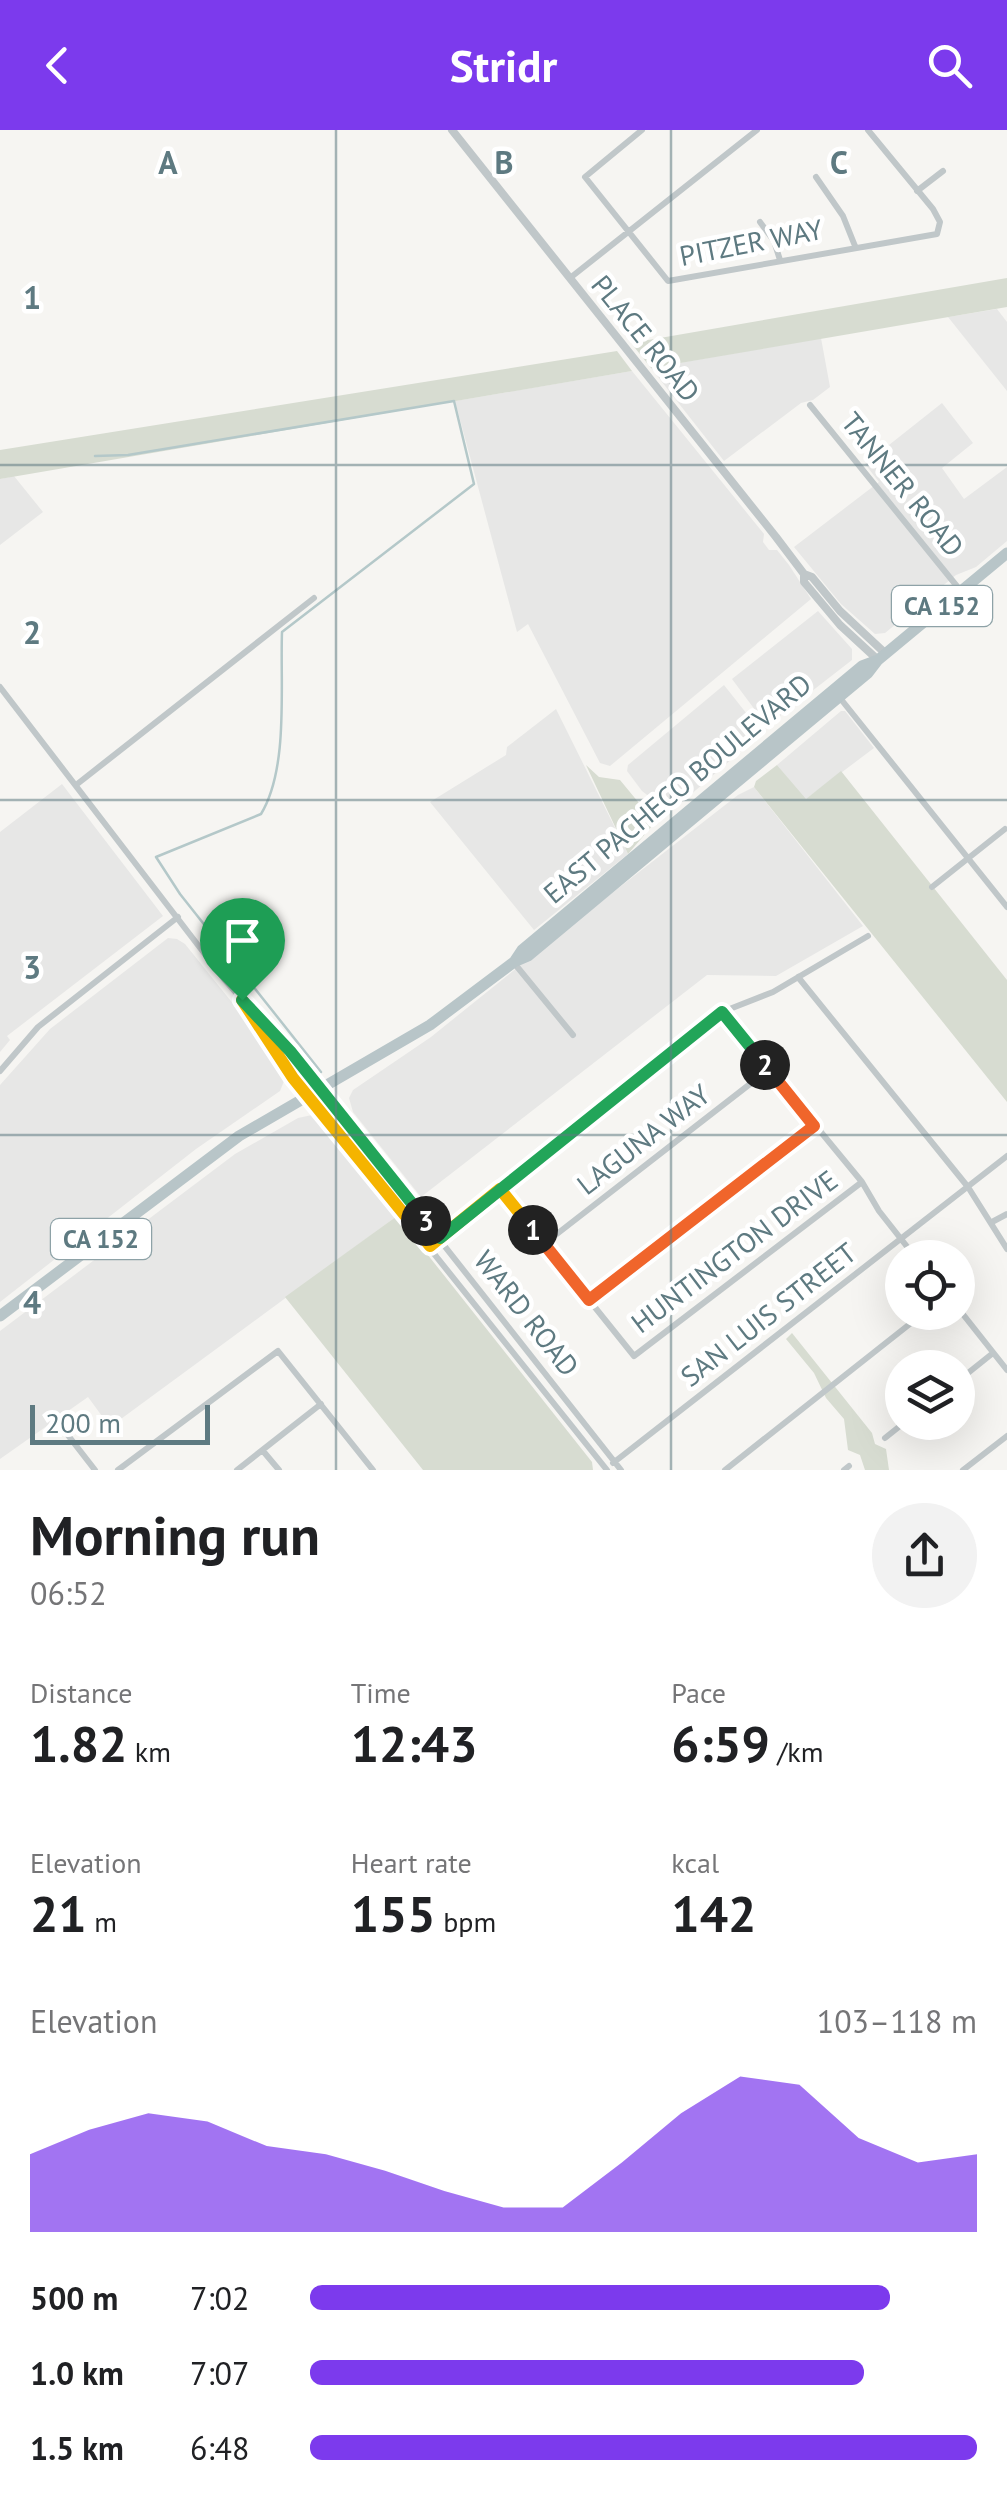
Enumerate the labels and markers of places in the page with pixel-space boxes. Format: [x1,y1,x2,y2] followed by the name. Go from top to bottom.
[200,898,285,1001] pin
[740,1040,790,1090] pin: 2
[401,1196,451,1246] pin: 3
[508,1205,558,1255] pin: 1

